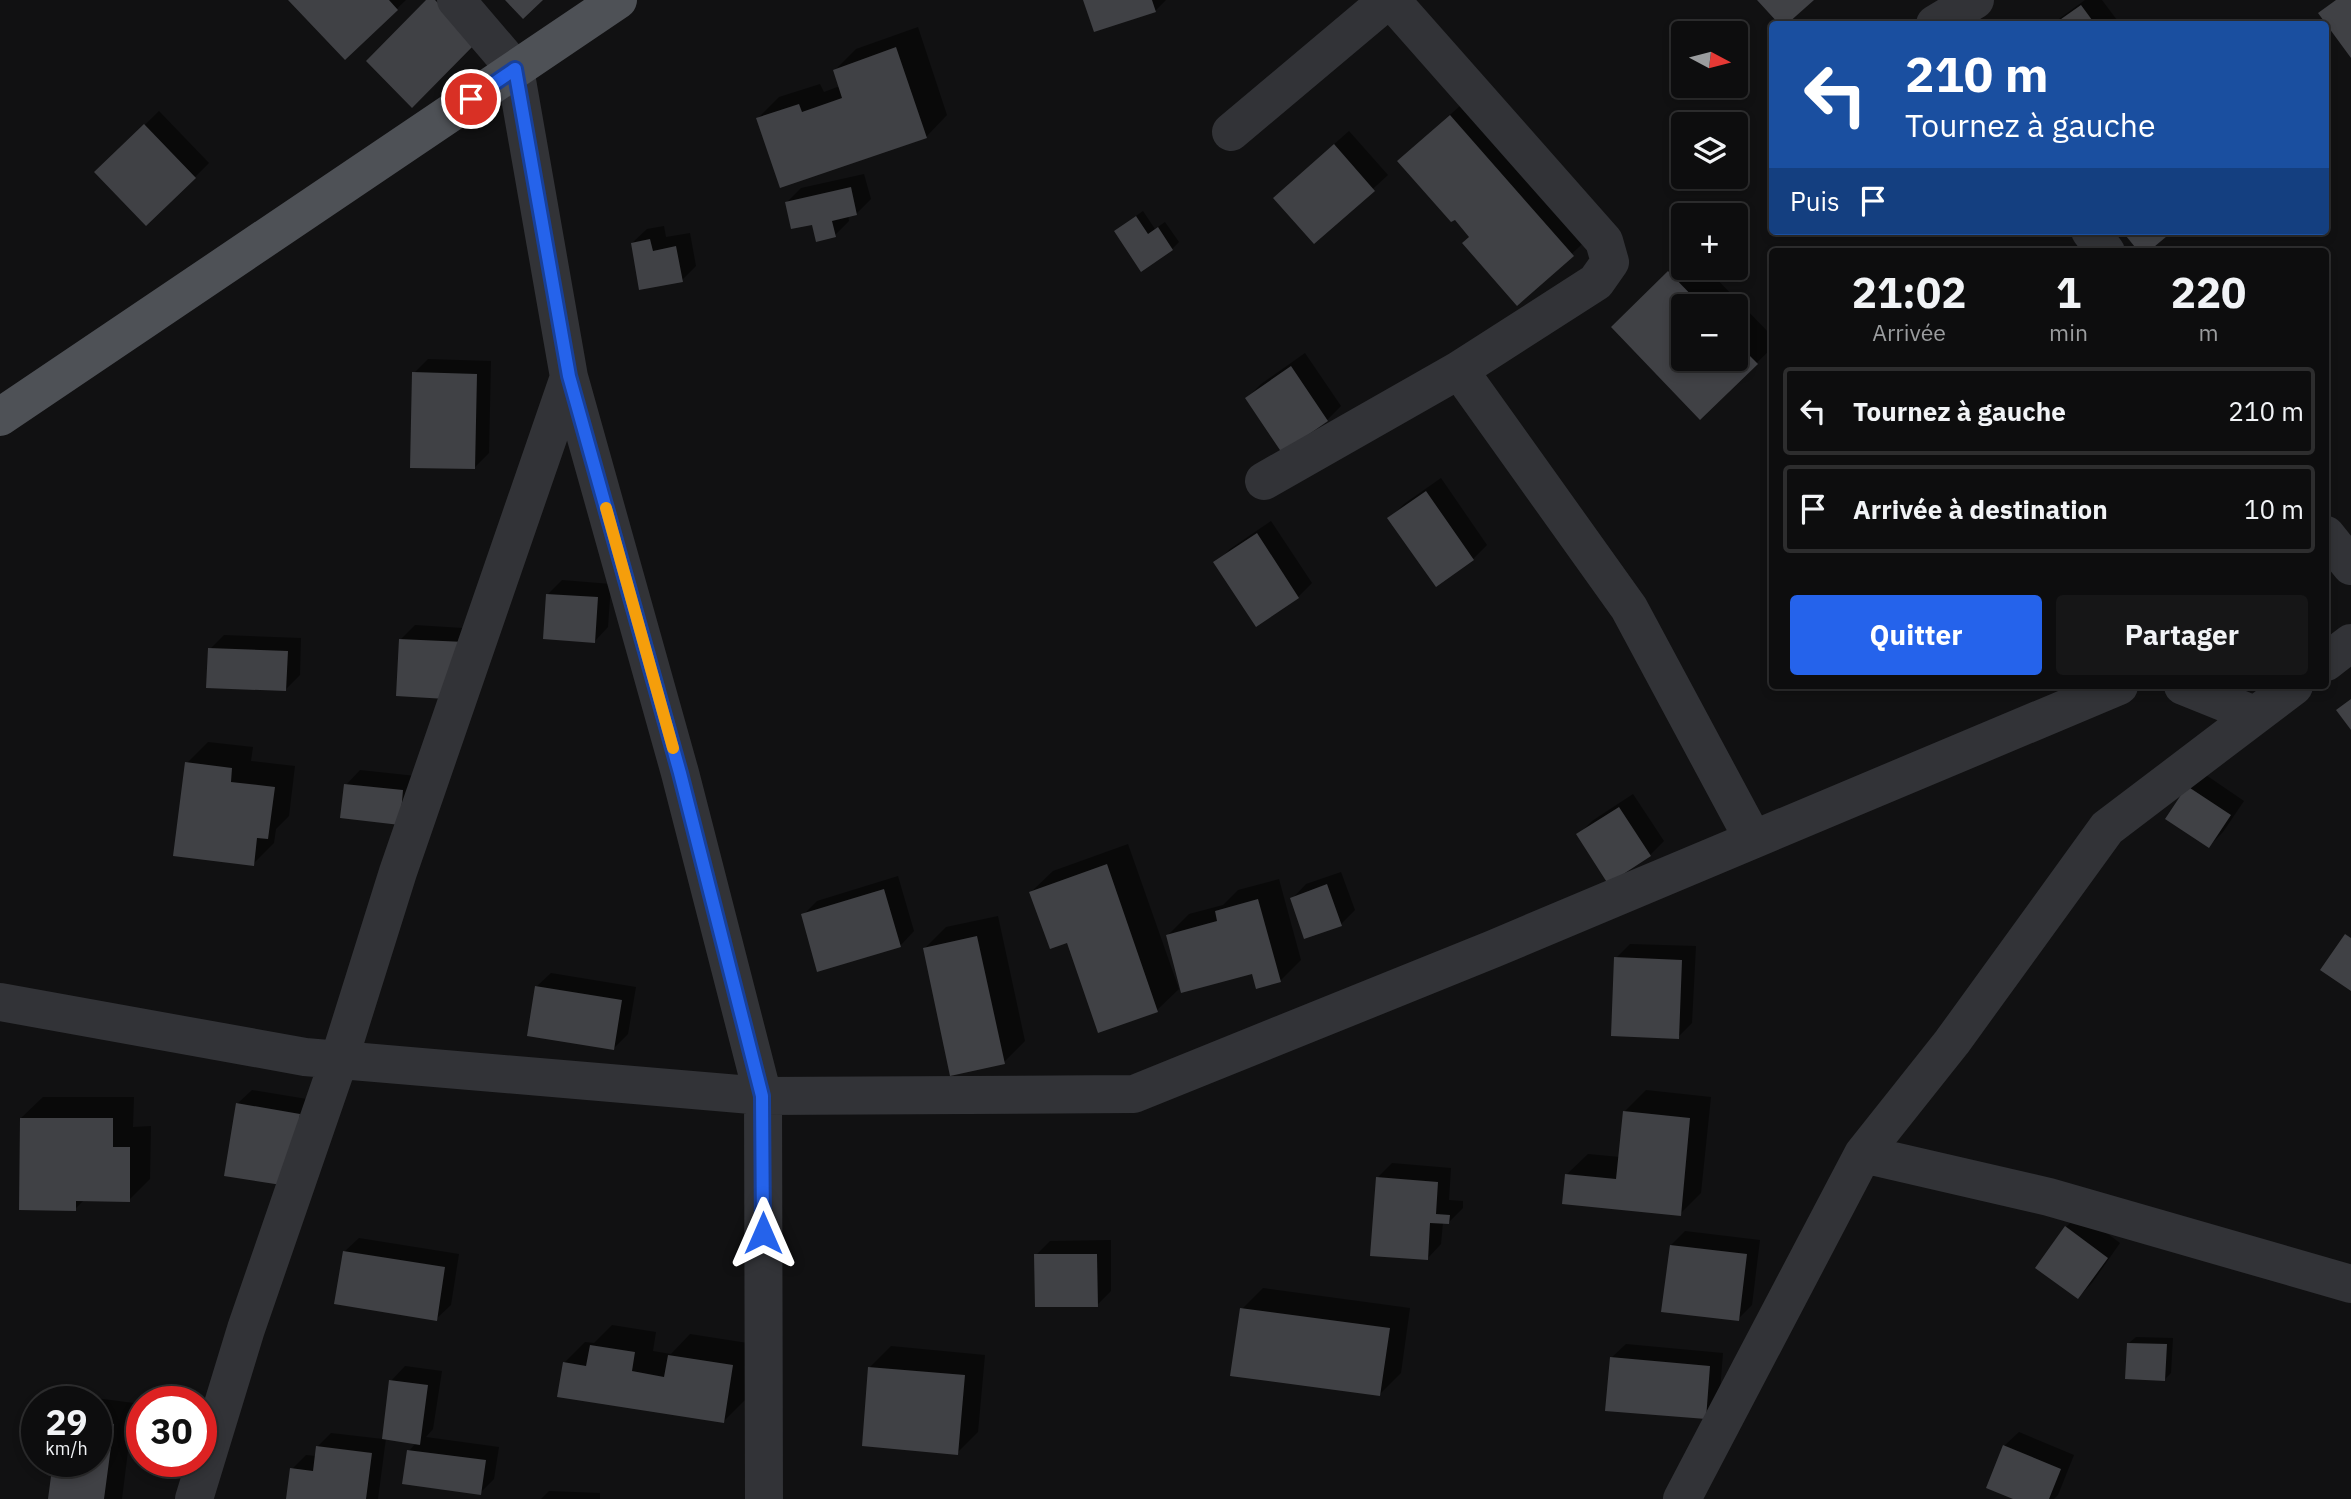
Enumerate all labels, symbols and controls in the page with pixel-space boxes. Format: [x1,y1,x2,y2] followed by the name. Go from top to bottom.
[1671,21,1748,98] north arrow
[1671,21,1748,371] map controls
[1905,42,2049,105] text: 210 m
[1790,49,1881,140] icon: left
[441,69,501,129] pin
[452,80,490,118] icon: arrive
[1905,104,2156,146] text: Tournez à gauche
[1671,112,1748,189] button: layers
[1854,182,1892,220] icon: arrive
[1790,184,1840,218] text: Puis
[1671,203,1748,280] button: +
[1852,265,1966,320] text: 21:02
[2056,265,2081,320] text: 1
[2171,265,2246,320] text: 220
[1671,294,1748,371] button: −
[1872,317,1946,347] text: Arrivée
[2049,317,2088,347] text: min
[2198,317,2219,347] text: m
[1794,392,1832,430] icon: left
[1853,394,2066,428] text: Tournez à gauche
[2228,394,2304,428] text: 210 m
[1794,490,1832,528] icon: arrive
[1853,492,2108,526] text: Arrivée à destination
[2244,492,2304,526] text: 10 m
[1790,595,2042,675] button: Quitter
[2056,595,2308,675] button: Partager
[726,1196,800,1270] position arrow
[126,1386,217,1477] speed limit sign: 30
[45,1399,88,1445] text: 29
[45,1437,88,1460] text: km/h

